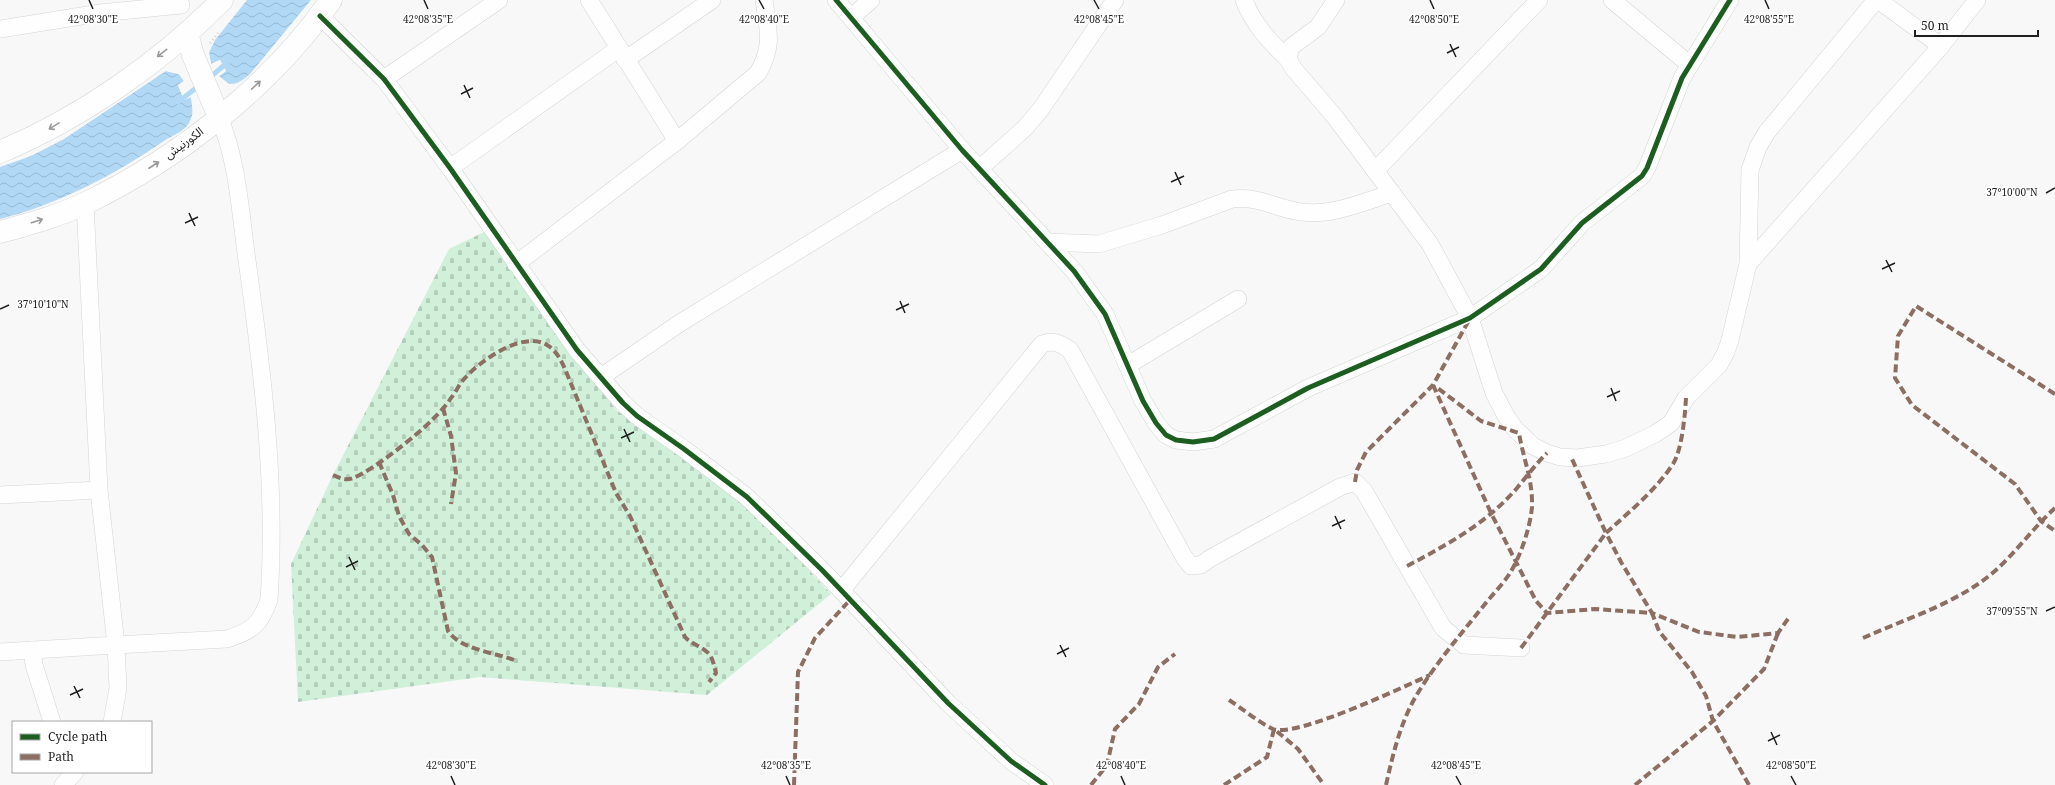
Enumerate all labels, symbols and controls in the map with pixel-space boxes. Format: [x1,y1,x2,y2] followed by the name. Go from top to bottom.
[68,12,118,26] text: 42°08'30"E
[403,12,453,26] text: 42°08'35"E
[739,12,789,26] text: 42°08'40"E
[1074,12,1124,26] text: 42°08'45"E
[1409,12,1459,26] text: 42°08'50"E
[1744,12,1794,26] text: 42°08'55"E
[1915,12,2038,38] scale bar
[1921,17,1949,34] text: 50 m
[156,49,167,58] one-way arrow
[251,80,261,89] one-way arrow
[49,122,60,130] one-way arrow
[161,122,207,163] street label: الكورنيش
[148,160,160,168] one-way arrow
[1986,185,2038,199] text: 37°10'00"N
[31,217,44,224] one-way arrow
[17,297,69,311] text: 37°10'10"N
[1986,604,2038,618] text: 37°09'55"N
[12,721,152,773] legend
[48,728,108,745] text: Cycle path
[48,748,74,765] text: Path
[426,758,476,772] text: 42°08'30"E
[761,758,811,772] text: 42°08'35"E
[1096,758,1146,772] text: 42°08'40"E
[1431,758,1481,772] text: 42°08'45"E
[1766,758,1816,772] text: 42°08'50"E

